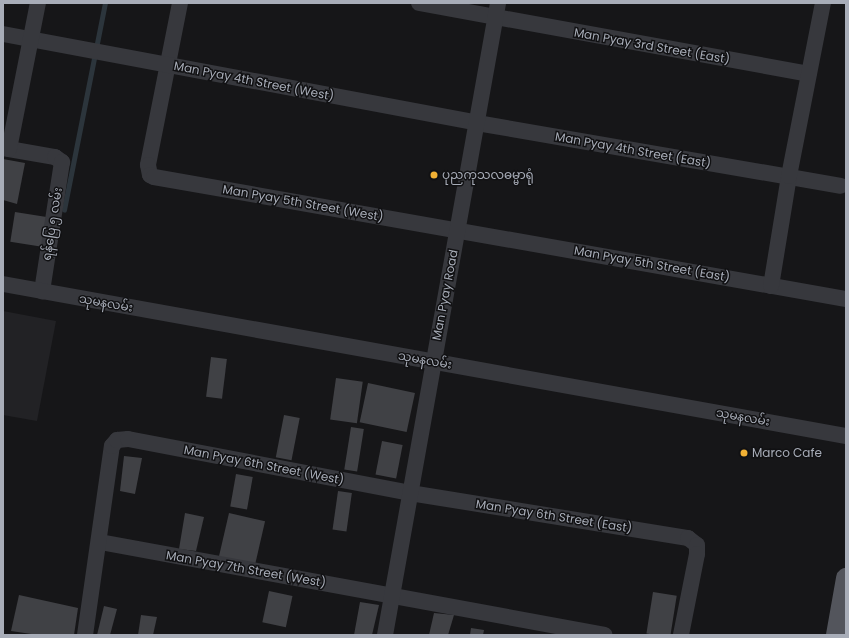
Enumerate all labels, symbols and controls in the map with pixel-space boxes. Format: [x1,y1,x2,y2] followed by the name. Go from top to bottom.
[573,25,731,67] street label: Man Pyay 3rd Street (East)
[173,58,335,104] street label: Man Pyay 4th Street (West)
[554,129,712,171] street label: Man Pyay 4th Street (East)
[442,168,534,182] place label: ပုညကုသလဓမ္မာရုံ
[429,170,439,180] marker: ပုညကုသလဓမ္မာရုံ
[222,182,384,224] street label: Man Pyay 5th Street (West)
[39,186,65,262] street label: ရန်ပြေ ၅ လမ်း
[573,243,731,285] street label: Man Pyay 5th Street (East)
[429,248,461,342] street label: Man Pyay Road
[78,291,134,315] street label: သုမနလမ်း
[397,348,453,372] street label: သုမနလမ်း
[715,405,771,429] street label: သုမနလမ်း
[183,442,345,488] street label: Man Pyay 6th Street (West)
[752,446,822,460] place label: Marco Cafe
[739,448,749,458] marker: Marco Cafe
[475,497,633,535] street label: Man Pyay 6th Street (East)
[165,548,327,590] street label: Man Pyay 7th Street (West)

